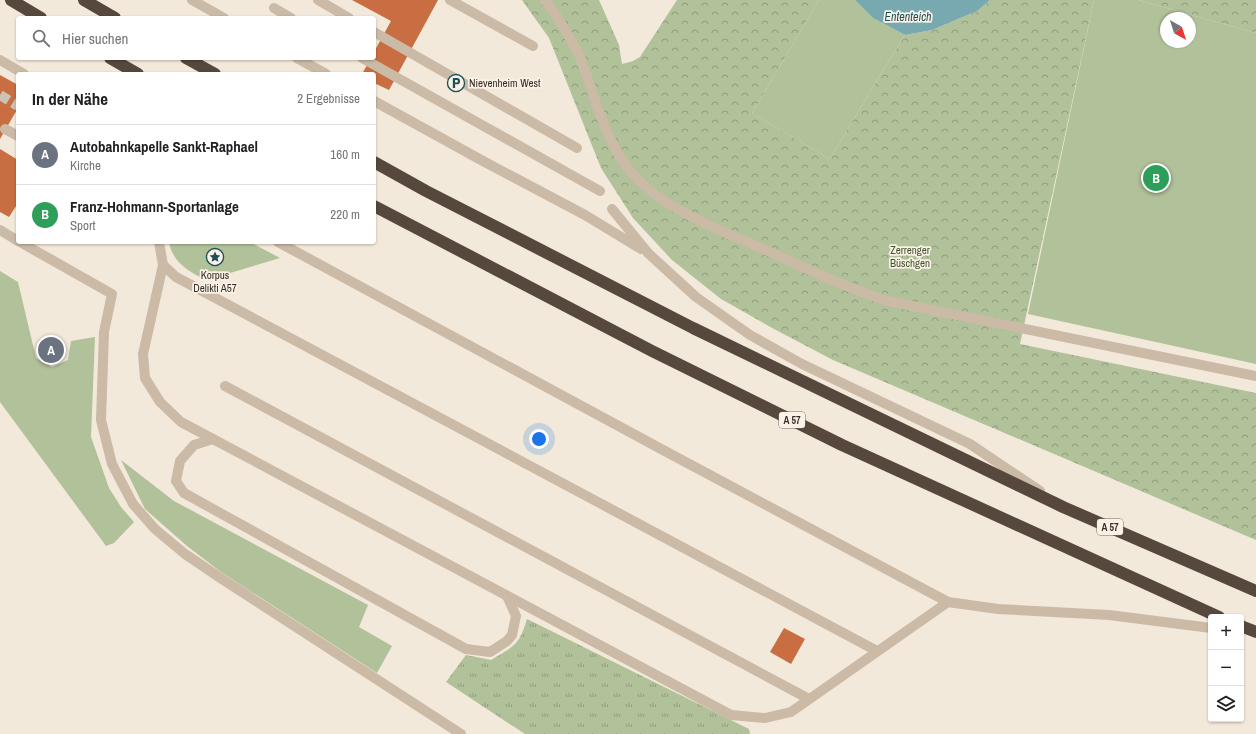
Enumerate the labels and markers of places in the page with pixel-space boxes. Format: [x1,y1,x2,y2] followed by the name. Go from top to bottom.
[446,73,466,93] parking icon: Nievenheim West
[469,76,541,90] place label: Nievenheim West
[1143,163,1169,193] pin: B
[205,247,225,267] place icon: Korpus Delikti A57
[193,268,237,295] place label: Korpus Delikti A57
[38,335,64,365] pin: A

